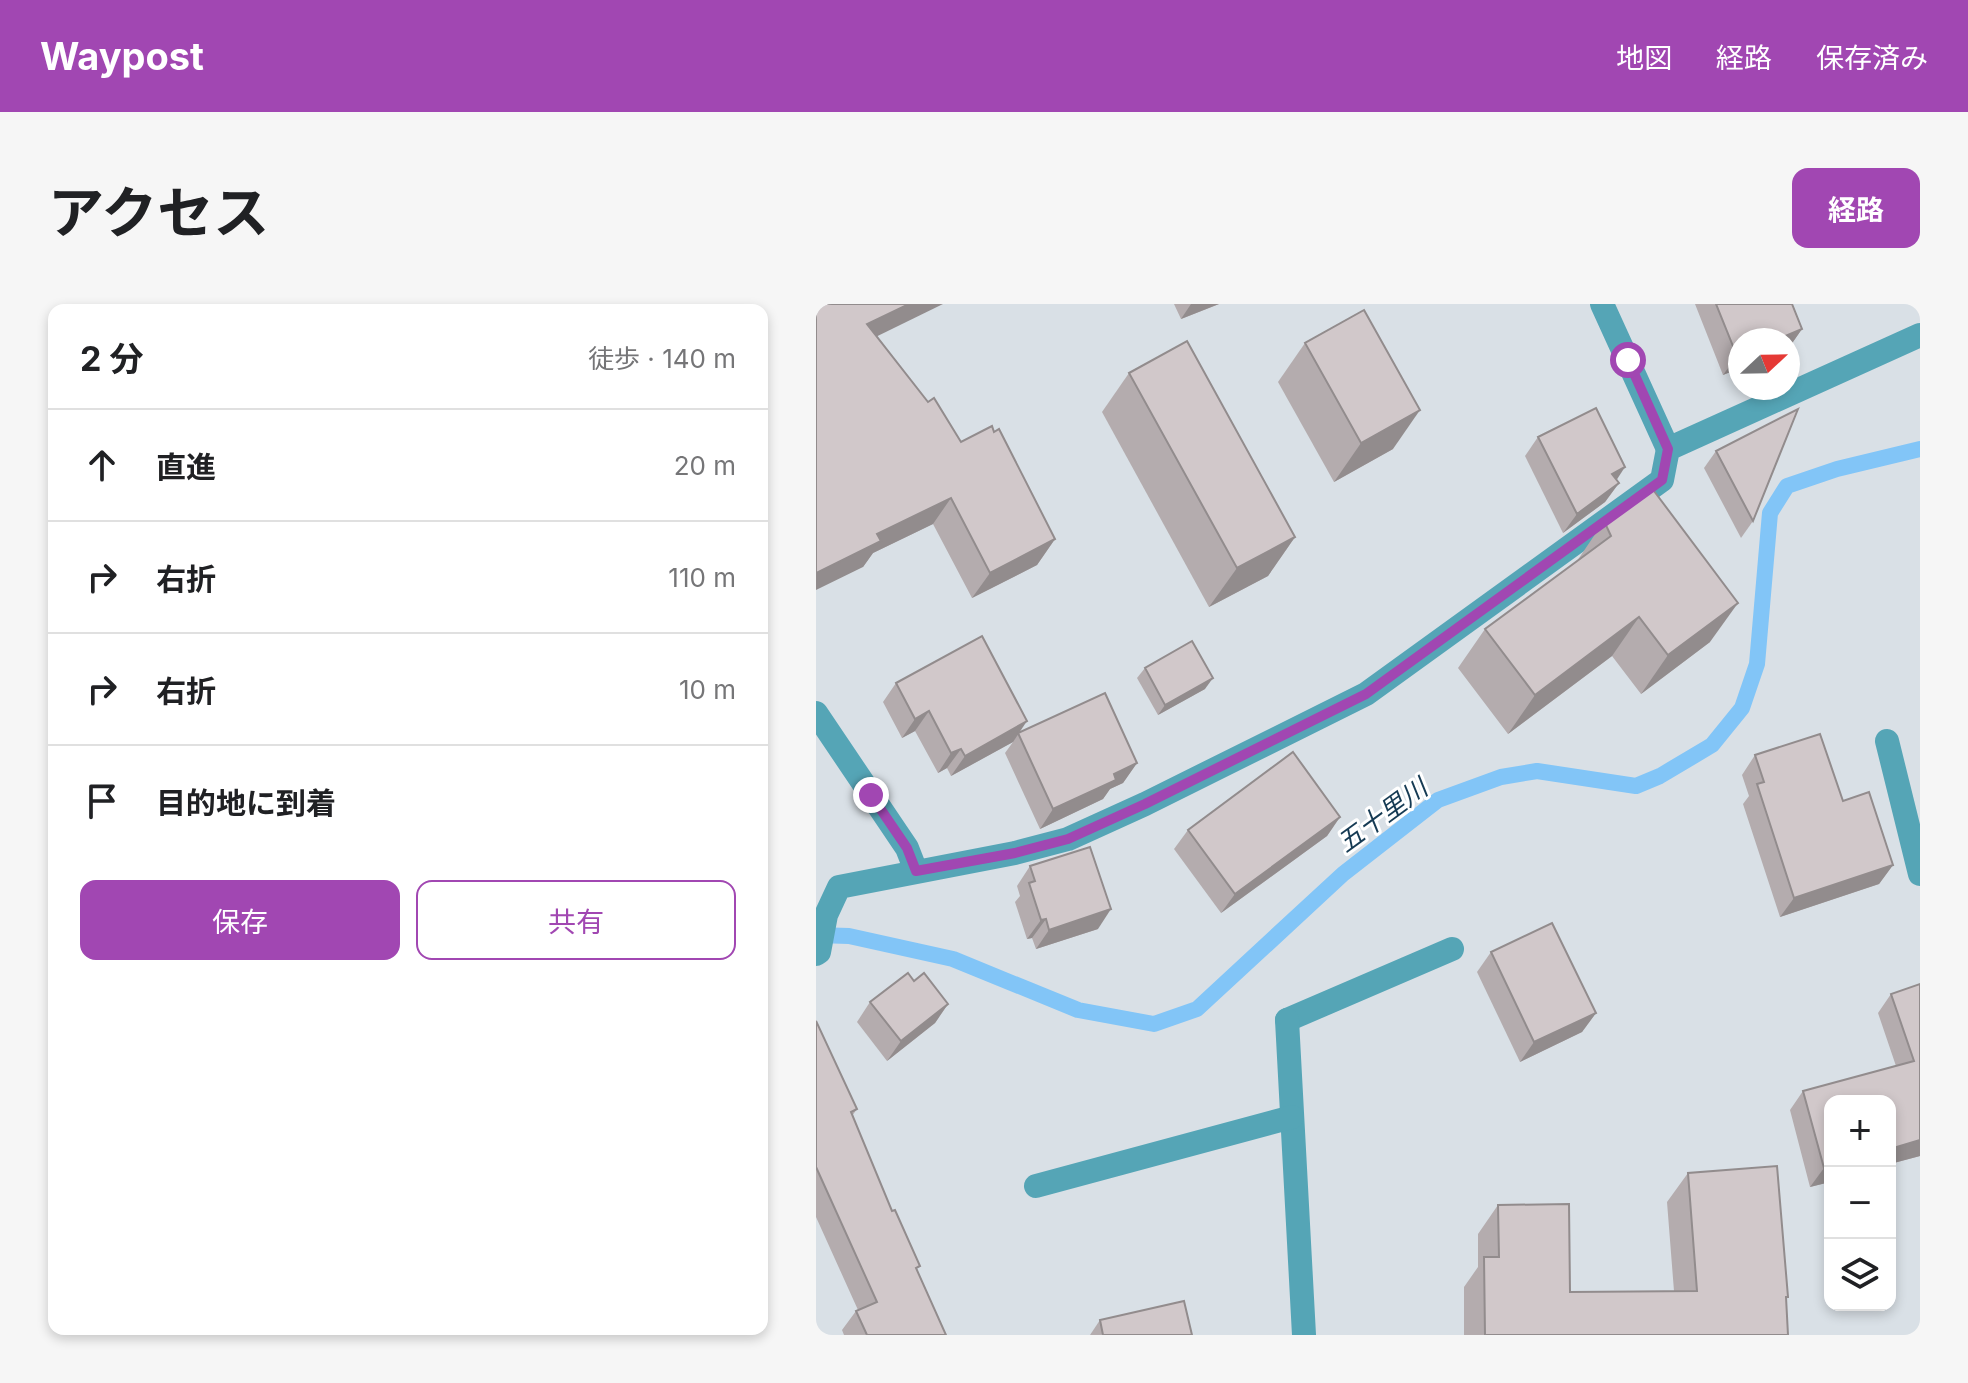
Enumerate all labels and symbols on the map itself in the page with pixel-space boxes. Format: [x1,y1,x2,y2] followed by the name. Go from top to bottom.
[1728,328,1800,400] north arrow
[1610,342,1646,378] route start
[1331,770,1436,858] water label: 五十里川
[853,777,889,813] route end

